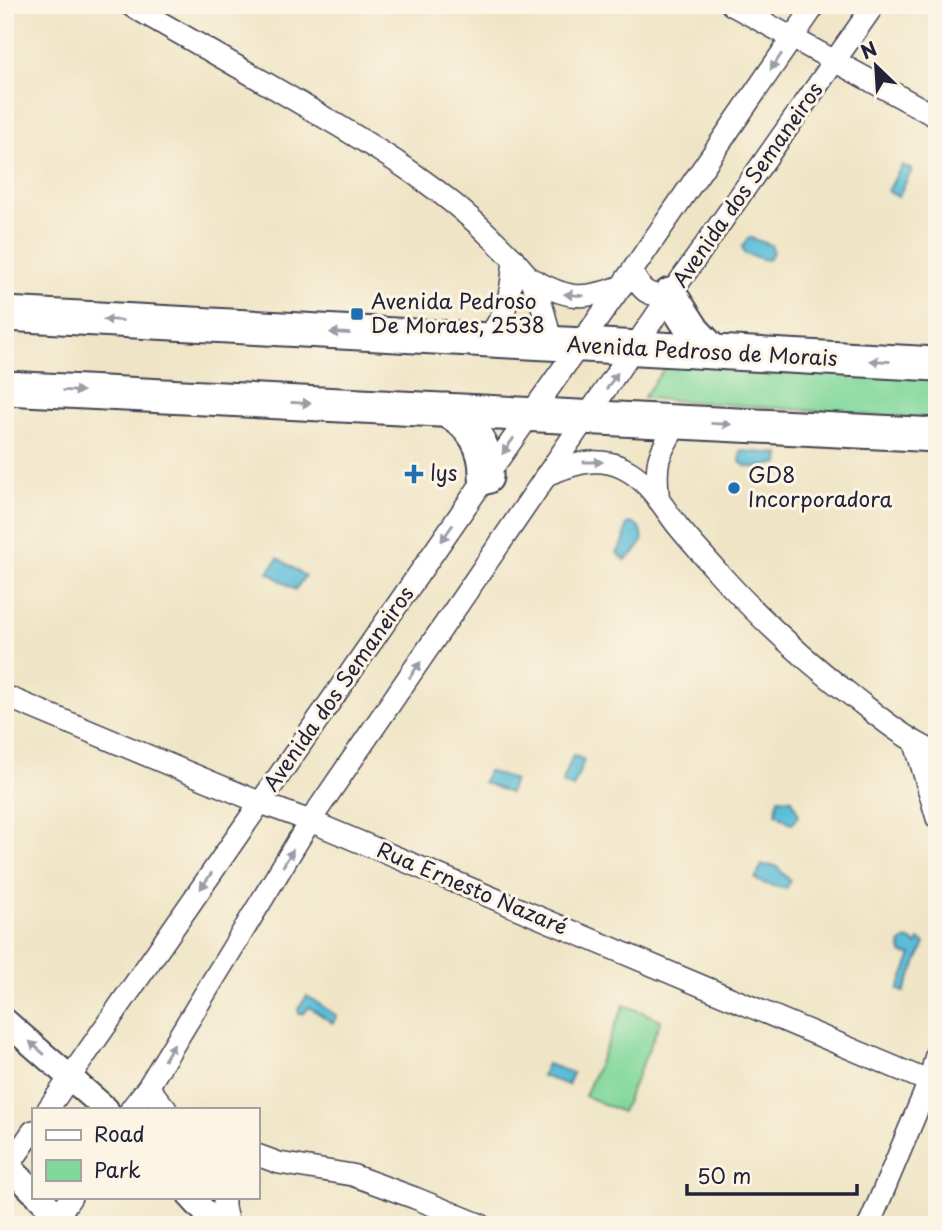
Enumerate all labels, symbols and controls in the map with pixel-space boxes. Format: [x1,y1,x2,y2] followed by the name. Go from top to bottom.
[841,32,911,102] north arrow
[856,34,881,66] text: N
[770,52,783,71] one-way arrow
[663,75,829,293] street label: Avenida dos Semaneiros
[371,284,545,340] place label: Avenida Pedroso De Moraes, 2538
[563,289,585,300] one-way arrow
[349,306,365,322] marker: Avenida Pedroso De Moraes, 2538
[102,315,124,326] one-way arrow
[329,327,351,338] one-way arrow
[566,327,838,373] street label: Avenida Pedroso de Morais
[868,355,890,366] one-way arrow
[605,372,619,390] one-way arrow
[63,386,85,397] one-way arrow
[290,397,312,408] one-way arrow
[710,418,732,429] one-way arrow
[501,437,515,455] one-way arrow
[430,456,457,488] place label: lys
[582,456,604,468] one-way arrow
[748,458,893,514] place label: GD8 Incorporadora
[404,464,424,484] marker: lys
[726,480,742,496] marker: GD8 Incorporadora
[440,524,454,542] one-way arrow
[254,579,420,797] street label: Avenida dos Semaneiros
[408,661,422,679] one-way arrow
[372,832,573,942] street label: Rua Ernesto Nazaré
[281,849,294,868] one-way arrow
[199,872,213,890] one-way arrow
[29,1041,47,1056] one-way arrow
[162,1043,175,1062] one-way arrow
[32,1108,259,1198] legend
[94,1117,145,1149] text: Road
[94,1153,141,1185] text: Park
[687,1153,856,1197] scale bar
[697,1159,751,1191] text: 50 m

